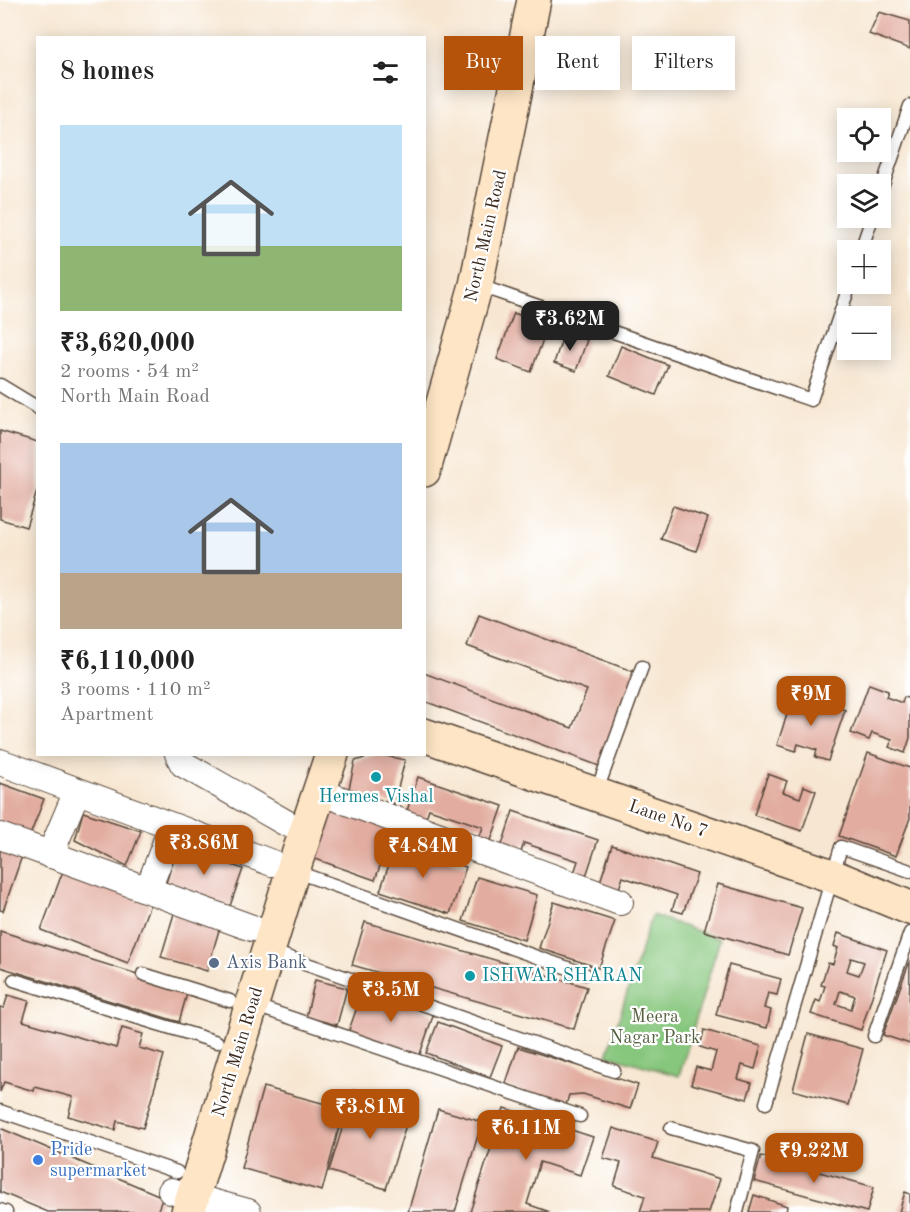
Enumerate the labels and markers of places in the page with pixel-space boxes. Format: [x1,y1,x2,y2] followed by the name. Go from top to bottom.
[521,301,619,352] pin: ₹3.62M
[782,676,840,727] pin: ₹9M
[369,770,383,784] marker: Hermes Vishal
[319,788,433,806] place label: Hermes Vishal
[155,825,253,876] pin: ₹3.86M
[374,828,472,879] pin: ₹4.84M
[226,954,307,972] place label: Axis Bank
[207,956,221,970] marker: Axis Bank
[482,967,642,985] place label: ISHWAR SHARAN
[463,969,477,983] marker: ISHWAR SHARAN
[349,972,433,1023] pin: ₹3.5M
[321,1089,419,1140] pin: ₹3.81M
[477,1110,575,1161] pin: ₹6.11M
[765,1133,863,1184] pin: ₹9.22M
[50,1141,147,1180] place label: Pride supermarket
[31,1153,45,1167] marker: Pride supermarket

